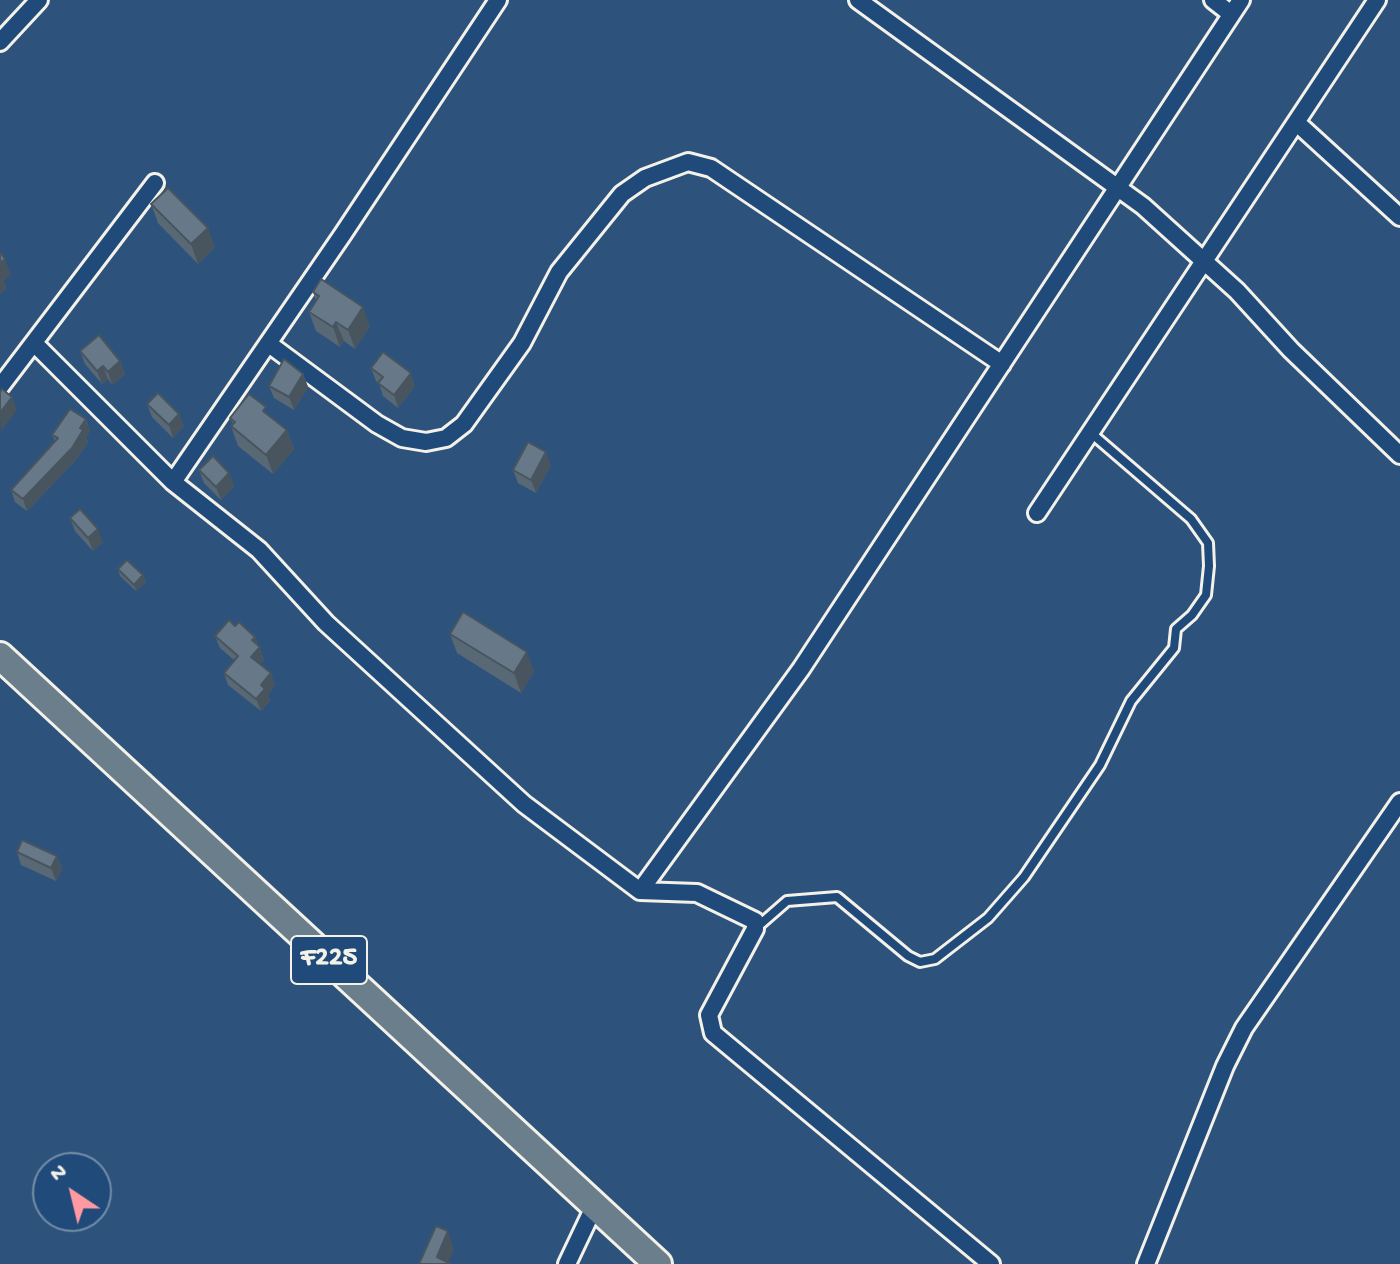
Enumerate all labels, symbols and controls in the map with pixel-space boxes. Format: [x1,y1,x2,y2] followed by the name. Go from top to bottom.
[291,936,367,984] road number: F225
[32,1152,112,1232] north arrow
[46,1159,73,1189] text: N

